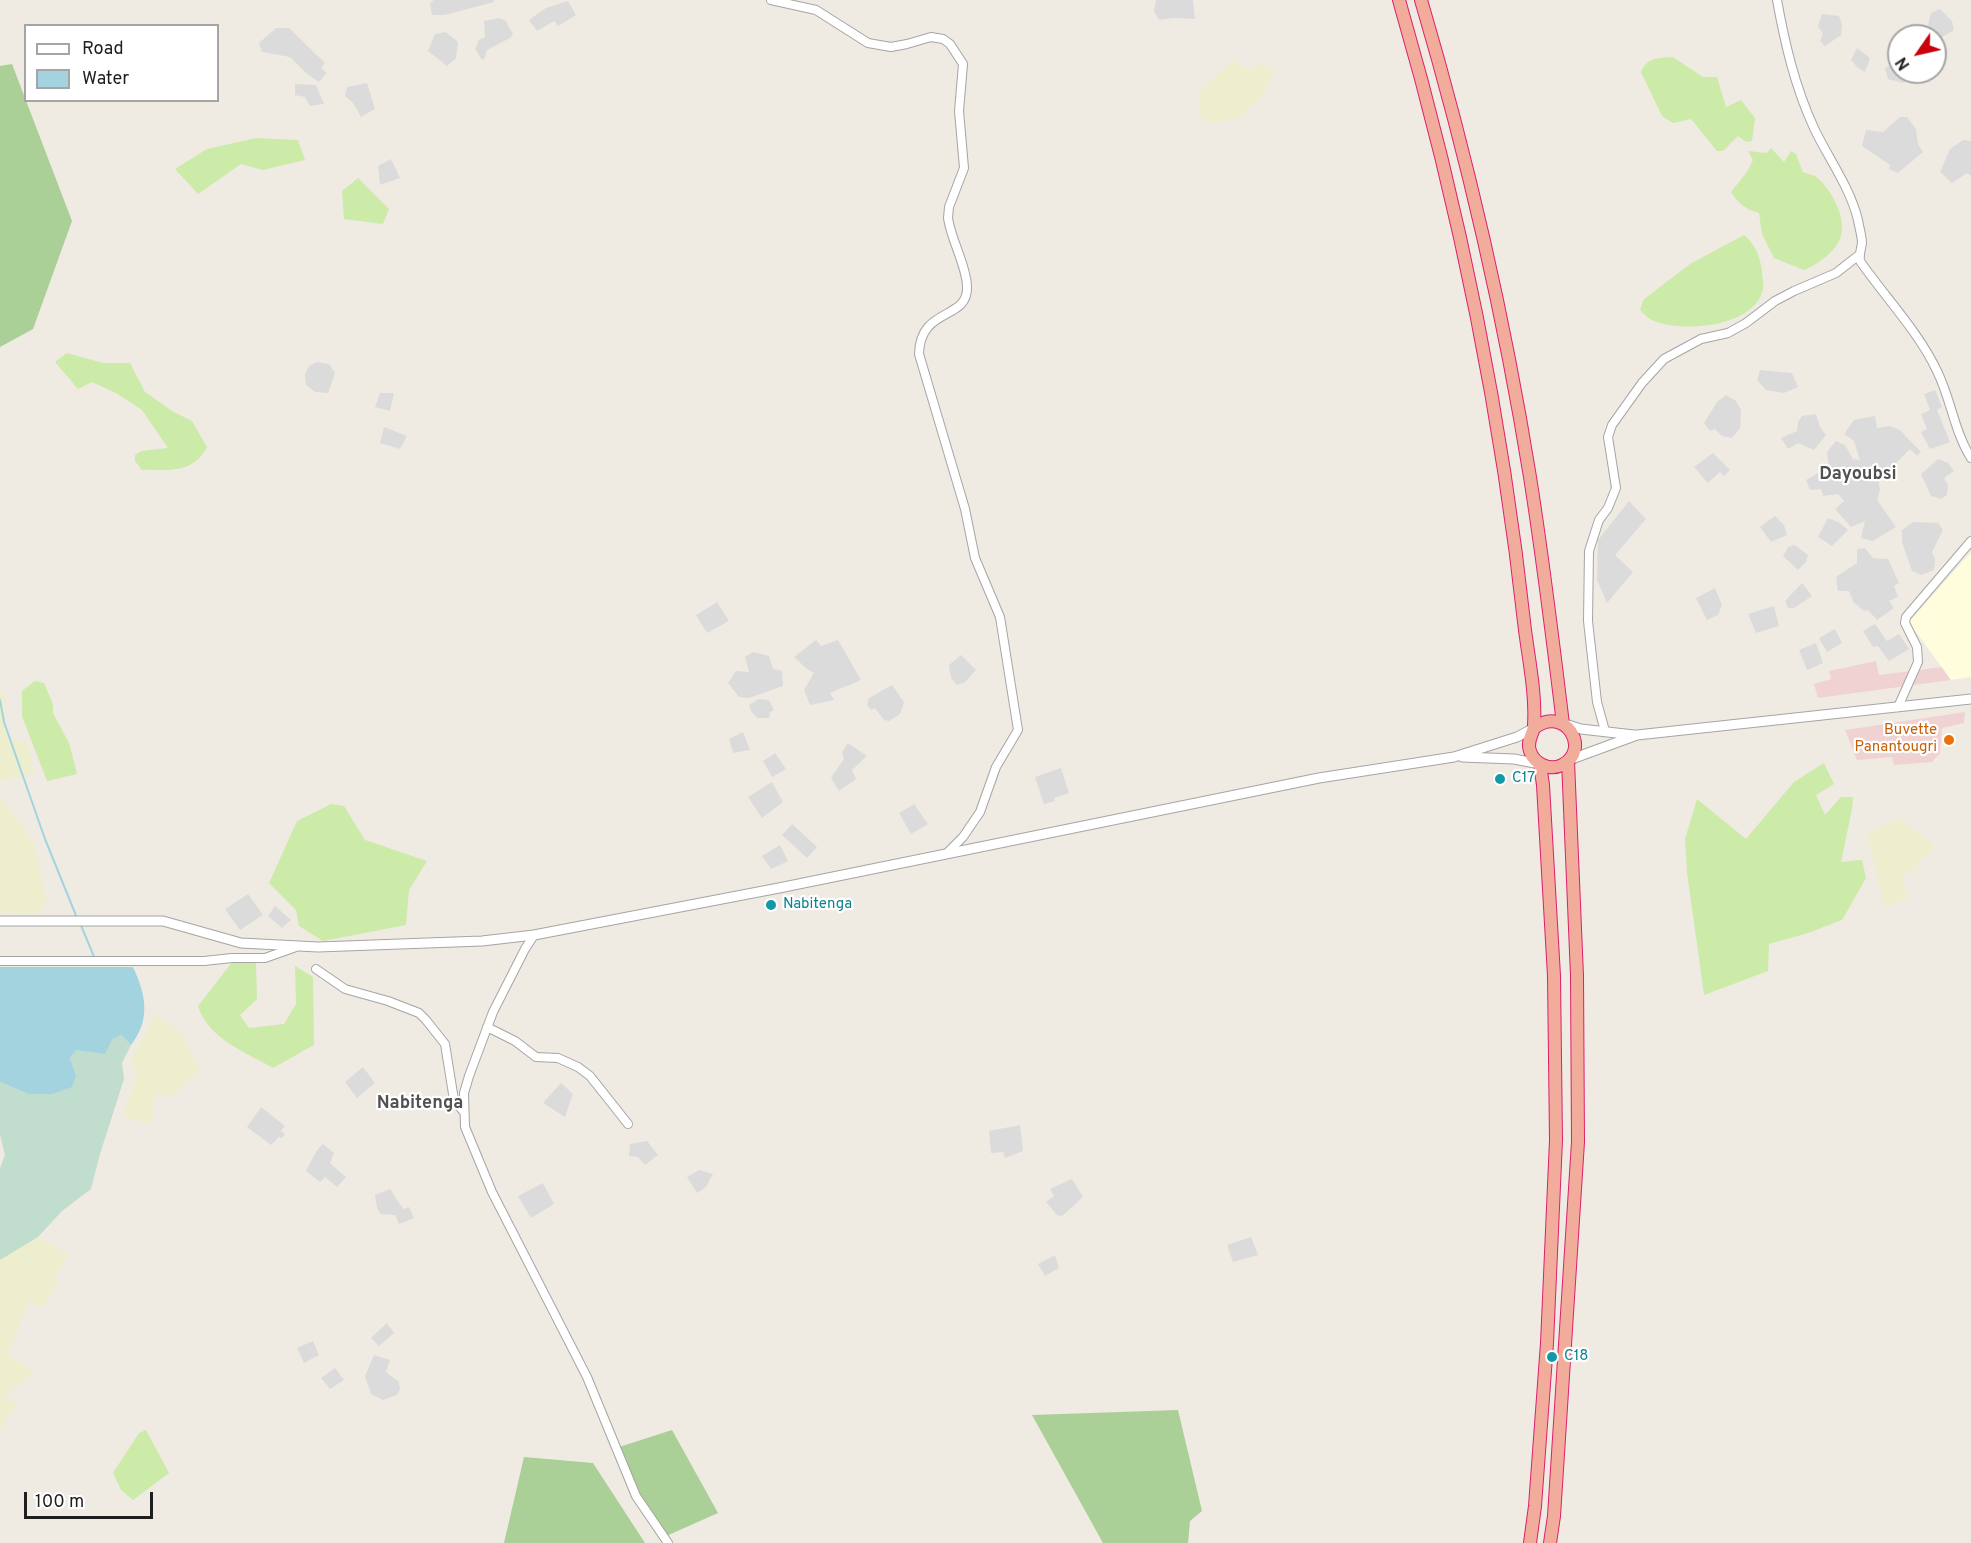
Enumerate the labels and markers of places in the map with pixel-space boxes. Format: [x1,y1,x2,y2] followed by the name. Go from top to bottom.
[1855,722,1937,757] place label: Buvette Panantougri
[1942,733,1956,747] marker: Buvette Panantougri
[1512,770,1535,788] place label: C17
[1493,772,1507,786] marker: C17
[783,896,852,914] place label: Nabitenga
[764,898,778,912] marker: Nabitenga
[1564,1348,1588,1366] place label: C18
[1545,1350,1559,1364] marker: C18

